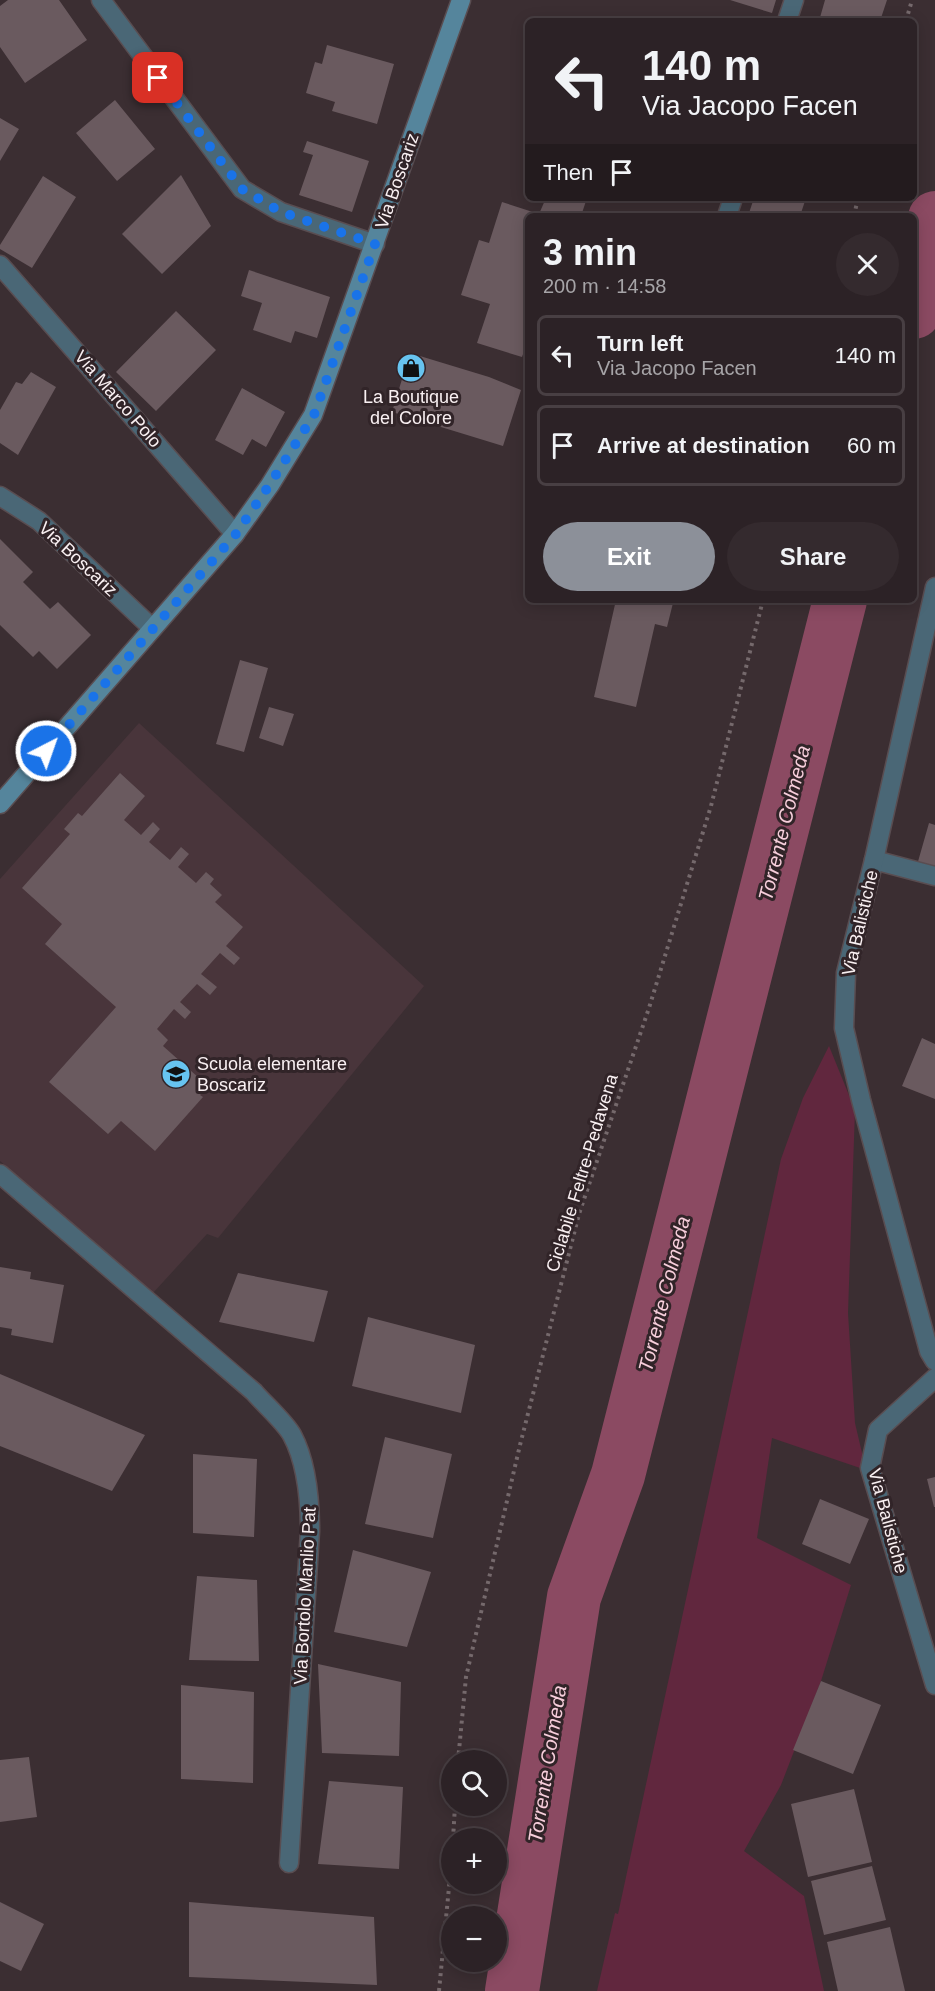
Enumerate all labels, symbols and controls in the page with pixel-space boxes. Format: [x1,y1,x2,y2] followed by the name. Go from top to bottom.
[543,42,621,120] icon: left
[642,42,761,89] text: 140 m
[132,52,183,103] pin
[141,61,174,94] icon: arrive
[642,91,858,121] text: Via Jacopo Facen
[371,131,423,231] street label: Via Boscariz
[605,156,638,189] icon: arrive
[543,160,593,185] text: Then
[543,232,637,273] text: 3 min
[836,233,899,296] button: close
[543,275,666,297] text: 200 m · 14:58
[597,331,683,356] text: Turn left
[546,339,579,372] icon: left
[835,343,896,368] text: 140 m
[71,347,165,451] street label: Via Marco Polo
[395,352,427,384] shop icon: La Boutique del Colore
[597,357,757,379] text: Via Jacopo Facen
[363,387,459,428] place label: La Boutique del Colore
[546,429,579,462] icon: arrive
[597,433,810,458] text: Arrive at destination
[847,433,896,458] text: 60 m
[35,518,121,600] street label: Via Boscariz
[543,522,715,591] button: Exit
[727,522,899,591] button: Share
[14,719,78,783] position arrow
[754,743,814,903] water label: Torrente Colmeda
[838,868,882,978] street label: Via Balistiche
[197,1054,347,1095] place label: Scuola elementare Boscariz
[160,1058,192,1090] school or university icon: Scuola elementare Boscariz
[542,1071,622,1274] street label: Ciclabile Feltre-Pedavena
[634,1214,694,1374] water label: Torrente Colmeda
[864,1466,912,1576] street label: Via Balistiche
[290,1507,320,1685] street label: Via Bortolo Manlio Pat
[524,1684,570,1844] water label: Torrente Colmeda
[441,1750,507,1972] map controls
[441,1750,507,1816] button: search
[441,1828,507,1894] button: +
[441,1906,507,1972] button: −

